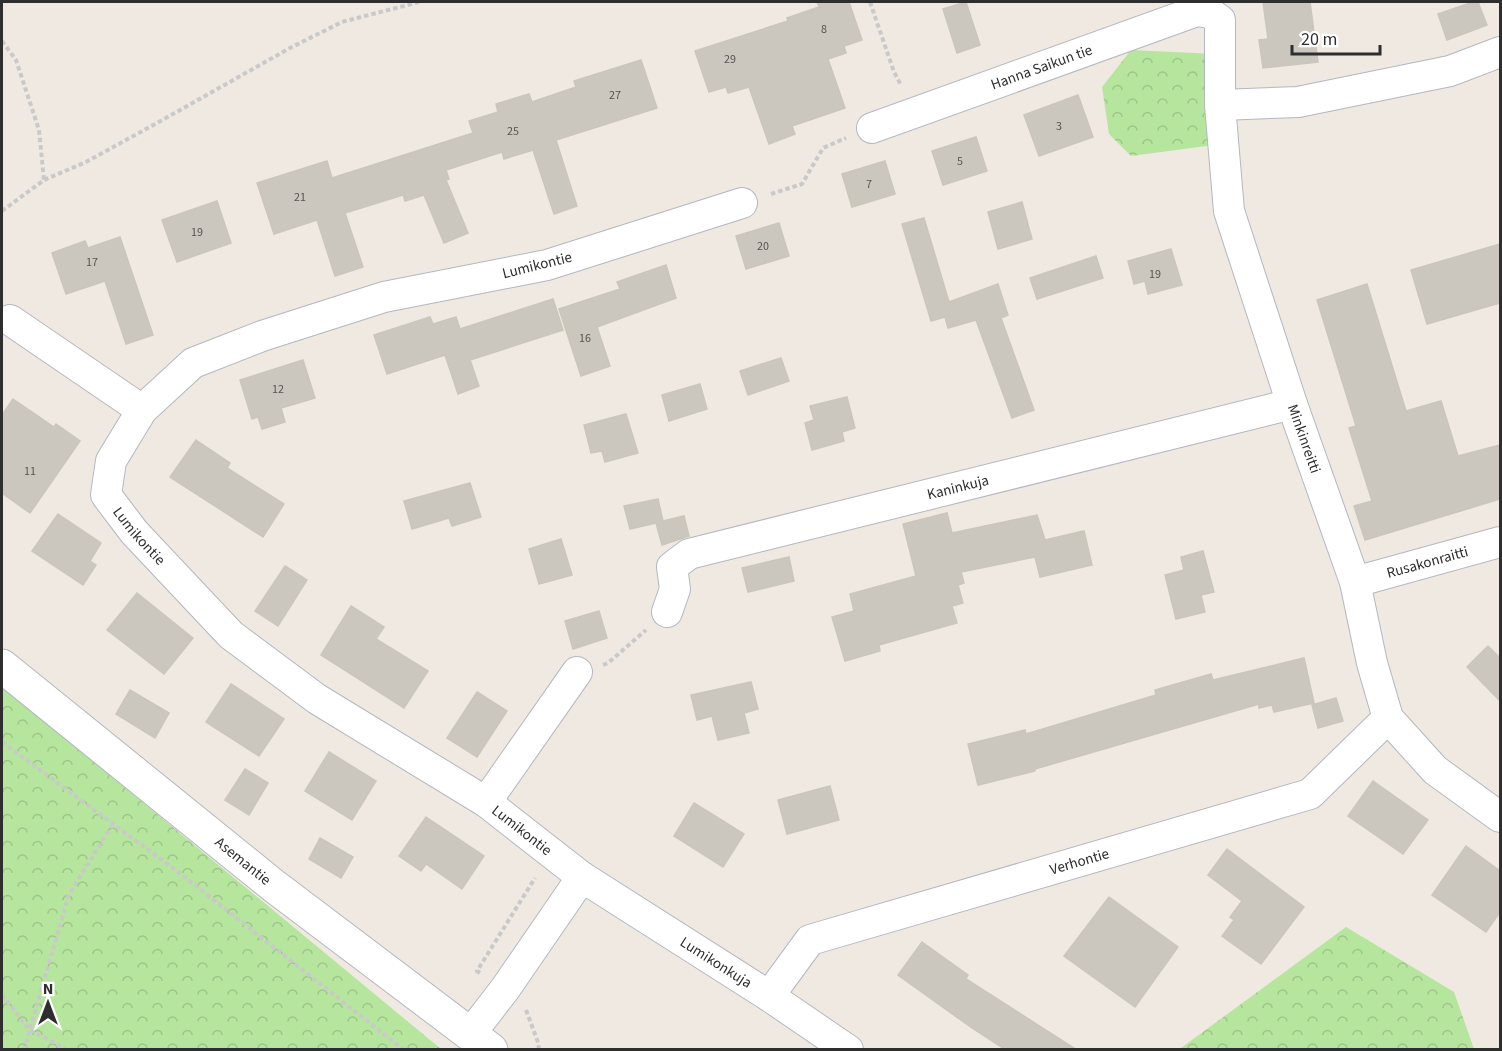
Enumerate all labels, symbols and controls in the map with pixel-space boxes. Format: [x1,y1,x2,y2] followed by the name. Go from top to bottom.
[1292,18,1380,56] scale bar
[821,21,827,38] house number: 8
[1301,27,1337,52] text: 20 m
[988,40,1095,95] street label: Hanna Saikun tie
[724,51,736,68] house number: 29
[609,87,621,104] house number: 27
[1056,118,1062,135] house number: 3
[507,123,519,140] house number: 25
[957,153,963,170] house number: 5
[866,176,872,193] house number: 7
[294,189,306,206] house number: 21
[191,224,203,241] house number: 19
[757,238,769,255] house number: 20
[500,247,574,284] street label: Lumikontie
[86,254,98,271] house number: 17
[1149,266,1161,283] house number: 19
[579,330,591,347] house number: 16
[272,381,284,398] house number: 12
[1282,401,1326,476] street label: Minkinreitti
[24,463,36,480] house number: 11
[925,470,991,505] street label: Kaninkuja
[108,503,170,570] street label: Lumikontie
[1384,541,1471,584] street label: Rusakonraitti
[487,800,556,861] street label: Lumikontie
[210,832,275,890] street label: Asemantie
[1047,843,1112,880] street label: Verhontie
[676,932,756,993] street label: Lumikonkuja
[18,973,78,1033] north arrow
[43,978,53,1000] text: N

